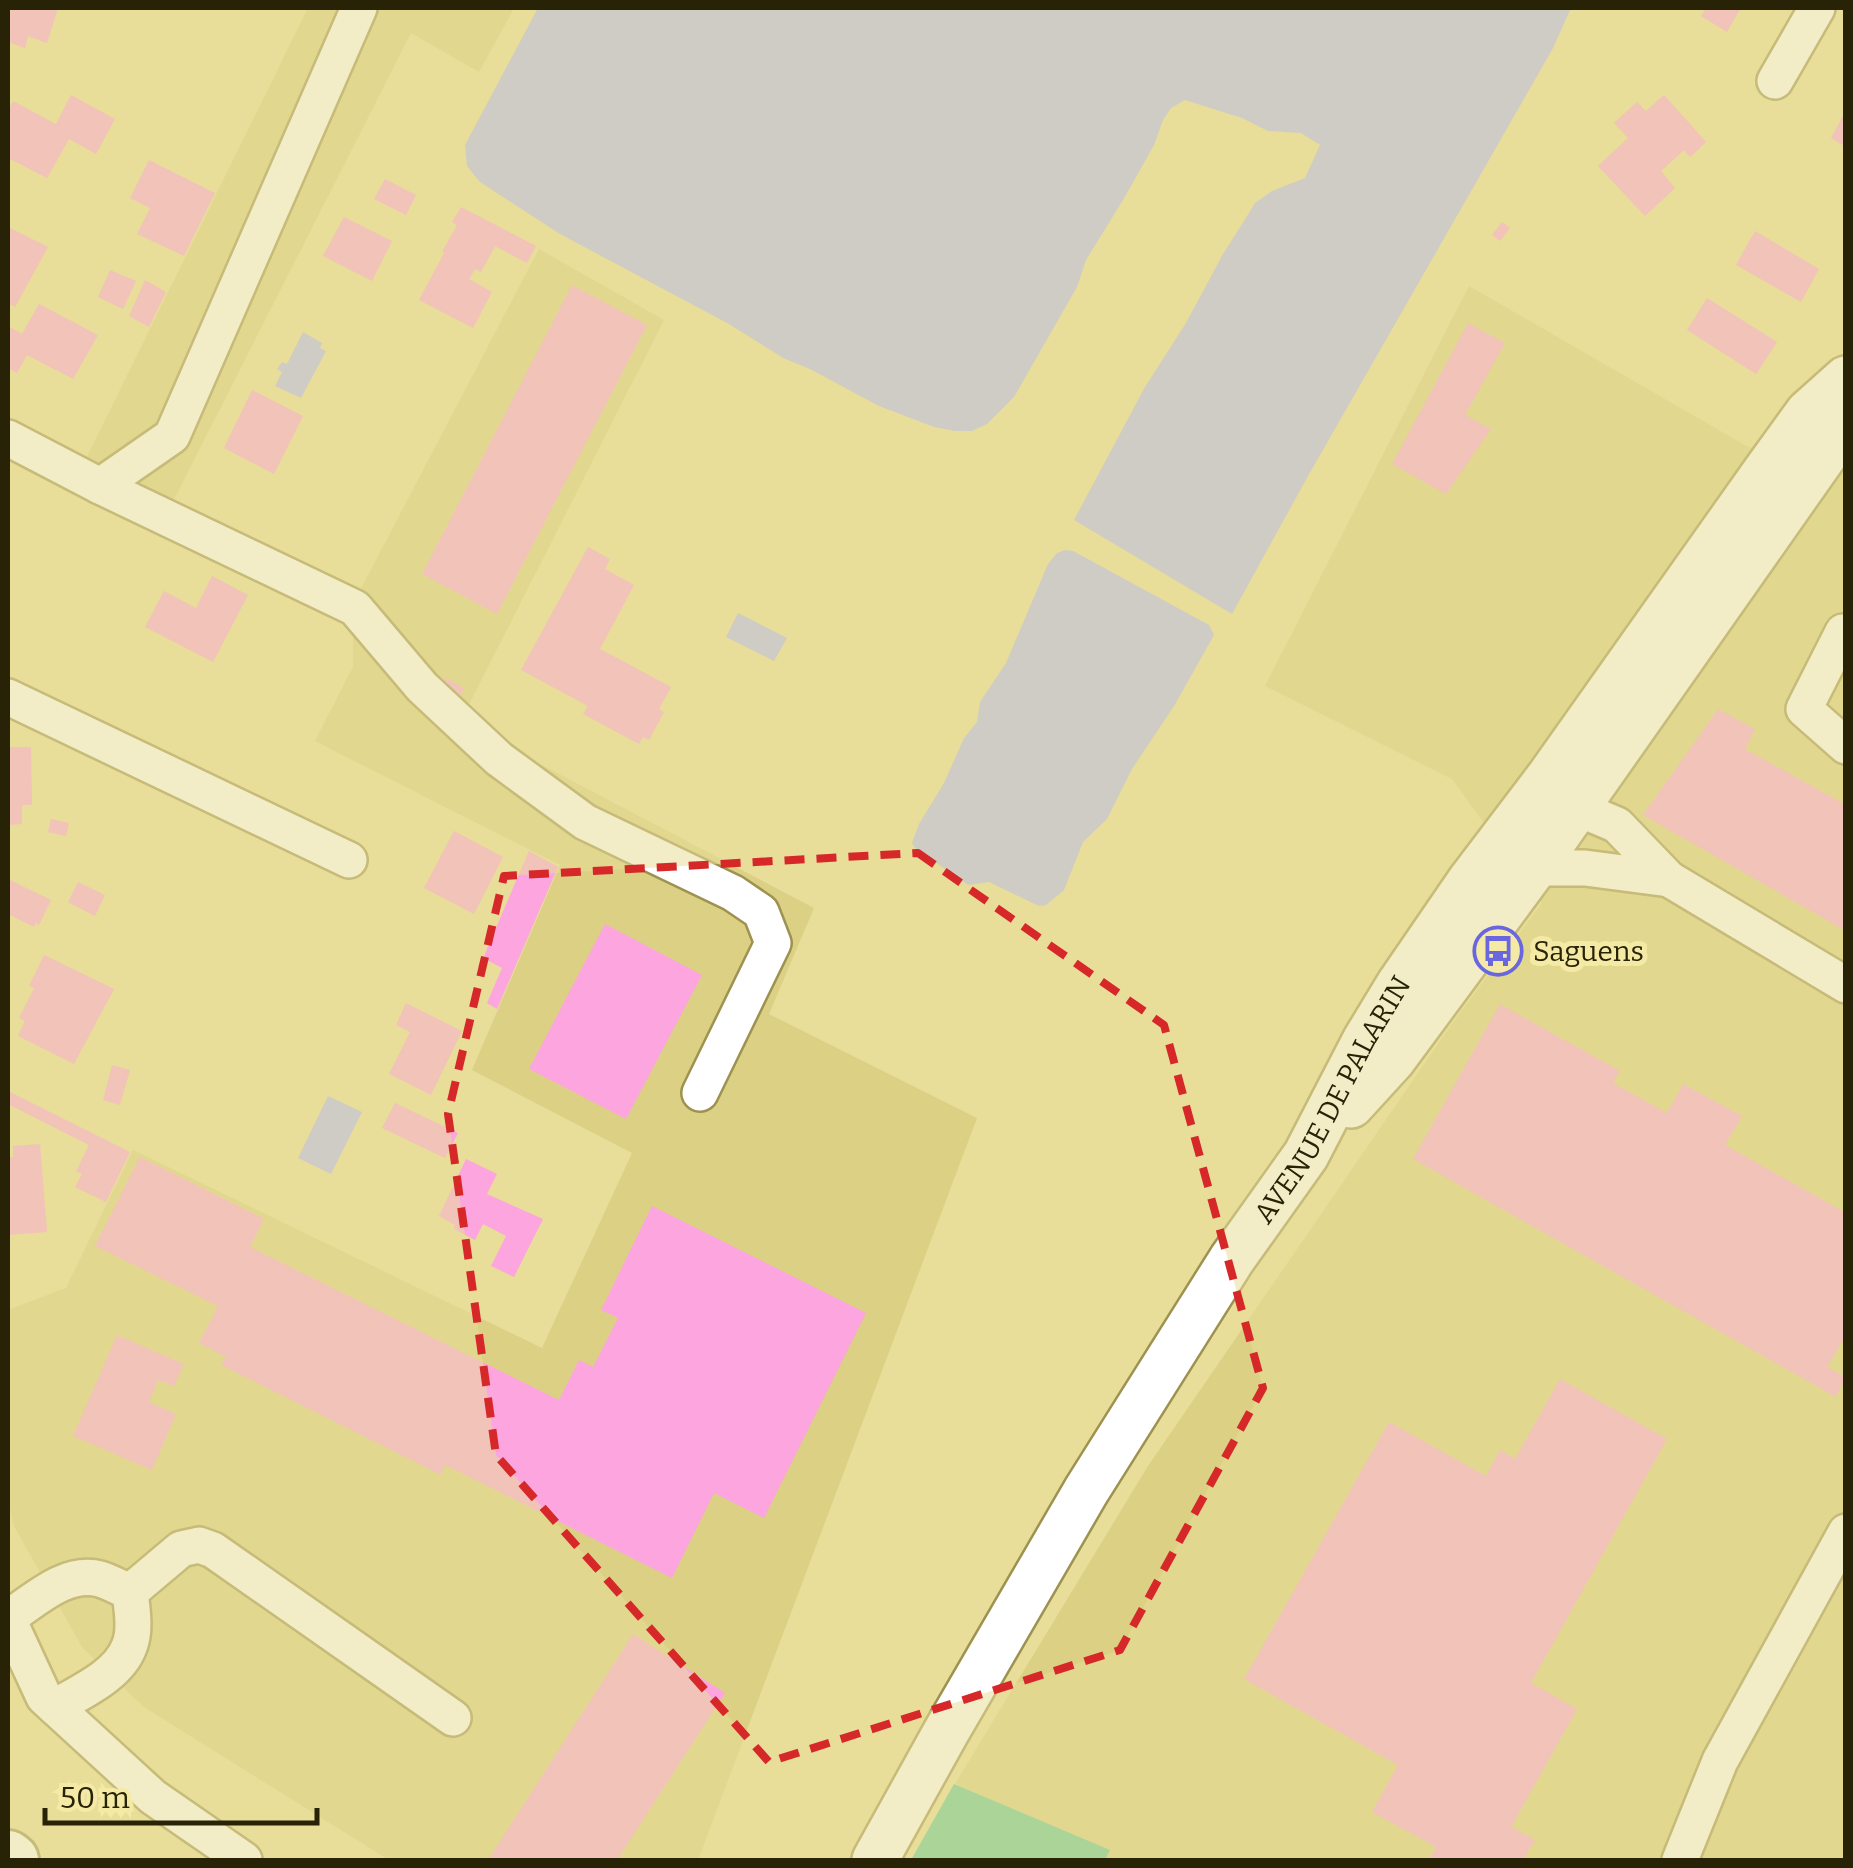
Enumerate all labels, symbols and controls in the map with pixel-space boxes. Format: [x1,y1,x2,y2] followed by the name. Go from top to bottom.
[1472,925,1524,977] bus stop icon: Saguens
[1533,935,1644,968] place label: Saguens
[1247,970,1418,1230] street label: AVENUE DE PALARIN
[45,1763,318,1825] scale bar
[60,1780,130,1816] text: 50 m

